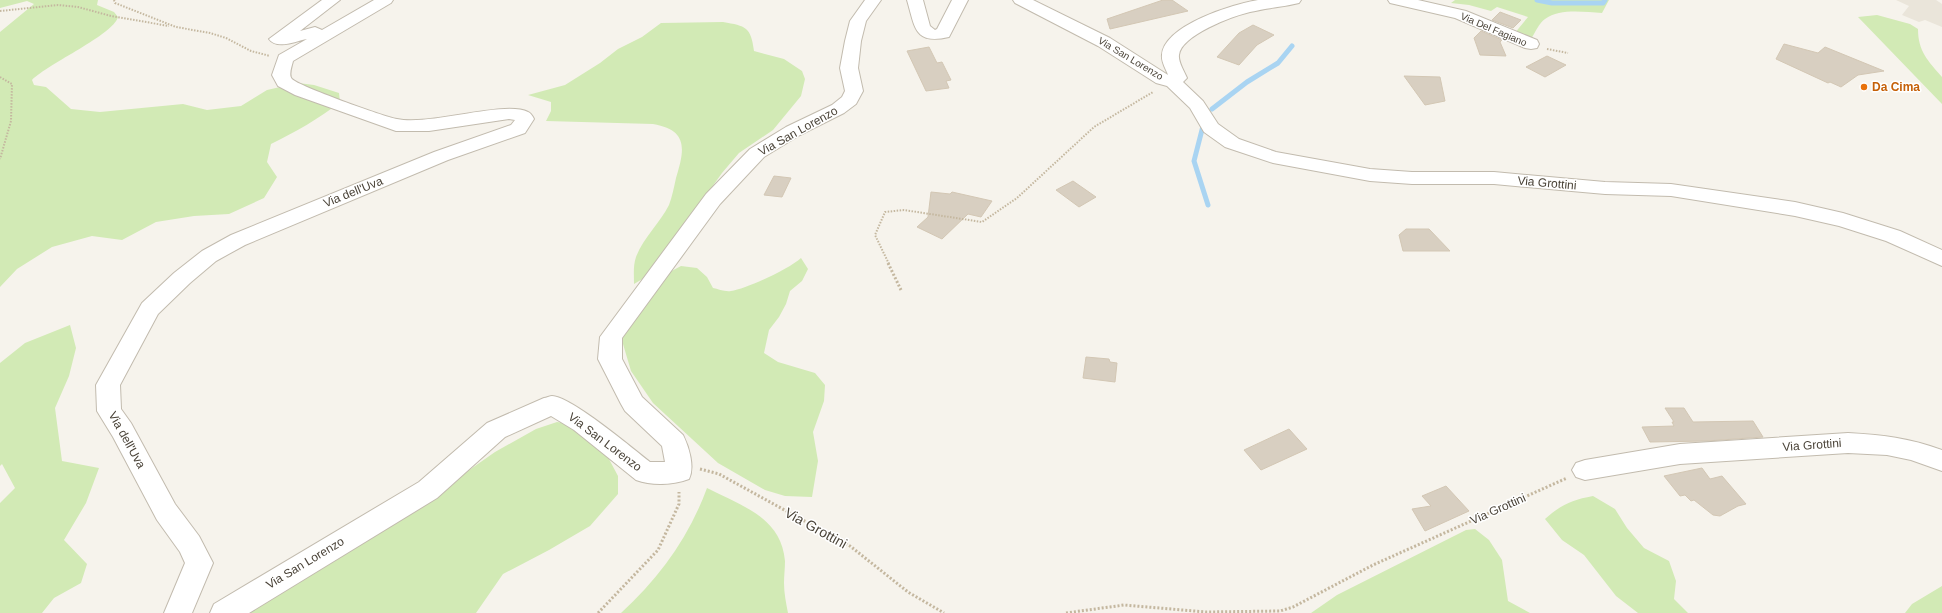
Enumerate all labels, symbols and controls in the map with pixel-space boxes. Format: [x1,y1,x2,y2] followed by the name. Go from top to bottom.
[1459,11,1529,49] street label: Via Del Fagiano
[1096,35,1166,82] street label: Via San Lorenzo
[1872,80,1920,94] place label: Da Cima
[1859,82,1869,92] marker: Da Cima
[756,103,840,159] street label: Via San Lorenzo
[1517,173,1577,193] street label: Via Grottini
[321,174,385,210] street label: Via dell'Uva
[106,409,148,471] street label: Via dell'Uva
[565,410,645,474] street label: Via San Lorenzo
[1782,436,1842,454] street label: Via Grottini
[1468,491,1528,527] street label: Via Grottini
[782,504,850,552] street label: Via Grottini
[263,534,347,592] street label: Via San Lorenzo

